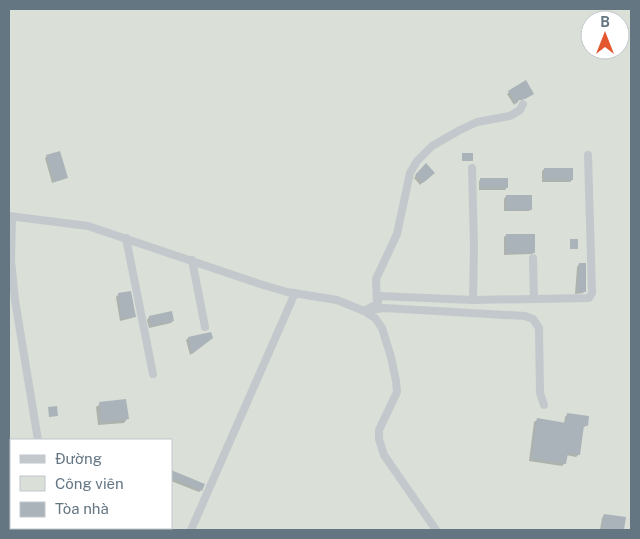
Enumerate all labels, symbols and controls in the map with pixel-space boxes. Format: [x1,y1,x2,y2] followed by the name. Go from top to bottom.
[580,10,630,60] north arrow
[600,14,610,30] text: B
[10,439,172,529] legend
[55,450,102,467] text: Đường
[55,475,124,492] text: Công viên
[55,500,109,517] text: Tòa nhà

